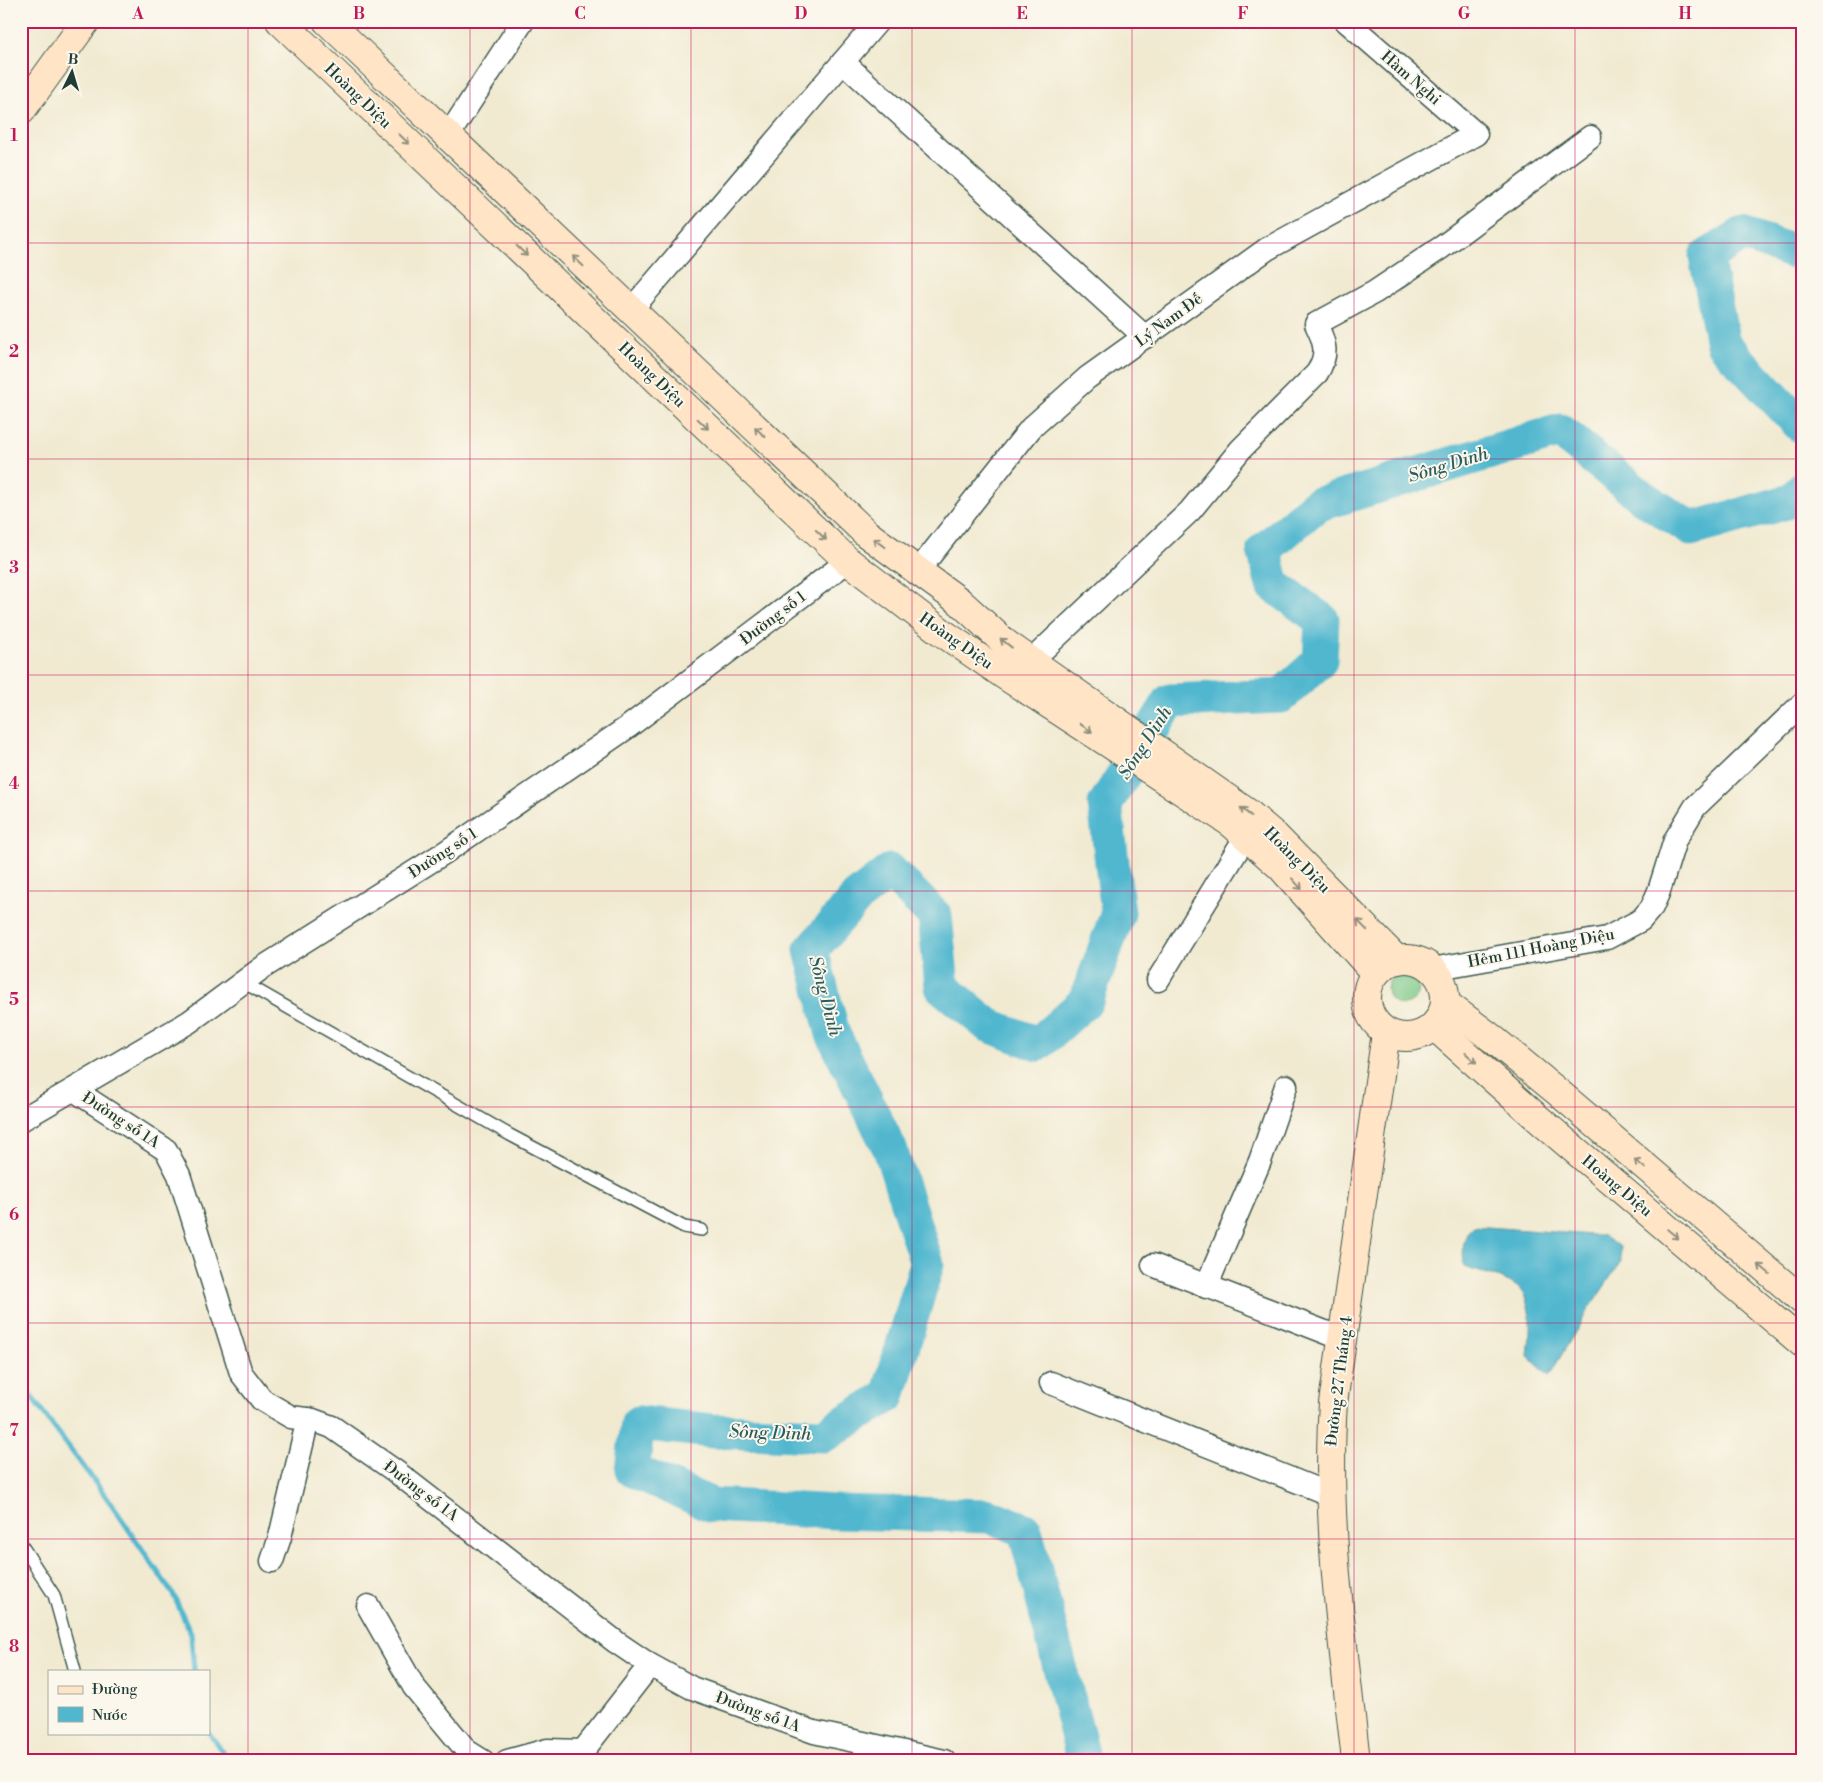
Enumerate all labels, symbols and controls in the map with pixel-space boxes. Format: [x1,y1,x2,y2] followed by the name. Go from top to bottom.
[131,4,144,24] text: A
[353,4,365,24] text: B
[574,4,586,24] text: C
[795,4,808,24] text: D
[1016,4,1028,24] text: E
[1237,4,1249,24] text: F
[1458,4,1471,24] text: G
[1678,4,1692,24] text: H
[1377,46,1445,110] street label: Hàm Nghi
[48,48,98,98] north arrow
[67,51,79,69] text: B
[320,59,396,133] street label: Hoàng Diệu
[10,126,18,146] text: 1
[398,133,410,145] one-way arrow
[515,245,528,257] one-way arrow
[572,255,585,267] one-way arrow
[1131,289,1207,351] street label: Lý Nam Đế
[614,338,690,412] street label: Hoàng Diệu
[9,342,19,362] text: 2
[697,417,709,430] one-way arrow
[754,426,766,438] one-way arrow
[1405,442,1492,488] water label: Sông Dinh
[814,529,827,541] one-way arrow
[872,538,886,548] one-way arrow
[9,558,19,578] text: 3
[736,587,810,649] street label: Đường số 1
[915,608,997,674] street label: Hoàng Diệu
[1000,638,1013,649] one-way arrow
[1113,701,1178,784] water label: Sông Dinh
[1079,722,1093,733] one-way arrow
[9,774,20,794] text: 4
[1240,806,1253,817] one-way arrow
[405,823,481,883] street label: Đường số 1
[1260,823,1334,897] street label: Hoàng Diệu
[1291,878,1302,891] one-way arrow
[1357,920,1369,932] one-way arrow
[1466,924,1616,972] street label: Hẻm 111 Hoàng Diệu
[803,953,847,1040] water label: Sông Dinh
[9,990,19,1010] text: 5
[1464,1053,1477,1064] one-way arrow
[78,1087,165,1153] street label: Đường số 1A
[1578,1151,1656,1221] street label: Hoàng Diệu
[1634,1158,1647,1169] one-way arrow
[9,1205,19,1225] text: 6
[1666,1228,1679,1239] one-way arrow
[1758,1263,1771,1274] one-way arrow
[1321,1314,1357,1447] street label: Đường 27 Tháng 4
[728,1420,813,1446] water label: Sông Dinh
[9,1421,19,1441] text: 7
[380,1456,463,1526] street label: Đường số 1A
[9,1637,19,1657] text: 8
[48,1670,210,1734] legend
[92,1680,138,1699] text: Đường
[713,1687,804,1737] street label: Đường số 1A
[92,1706,128,1725] text: Nước

